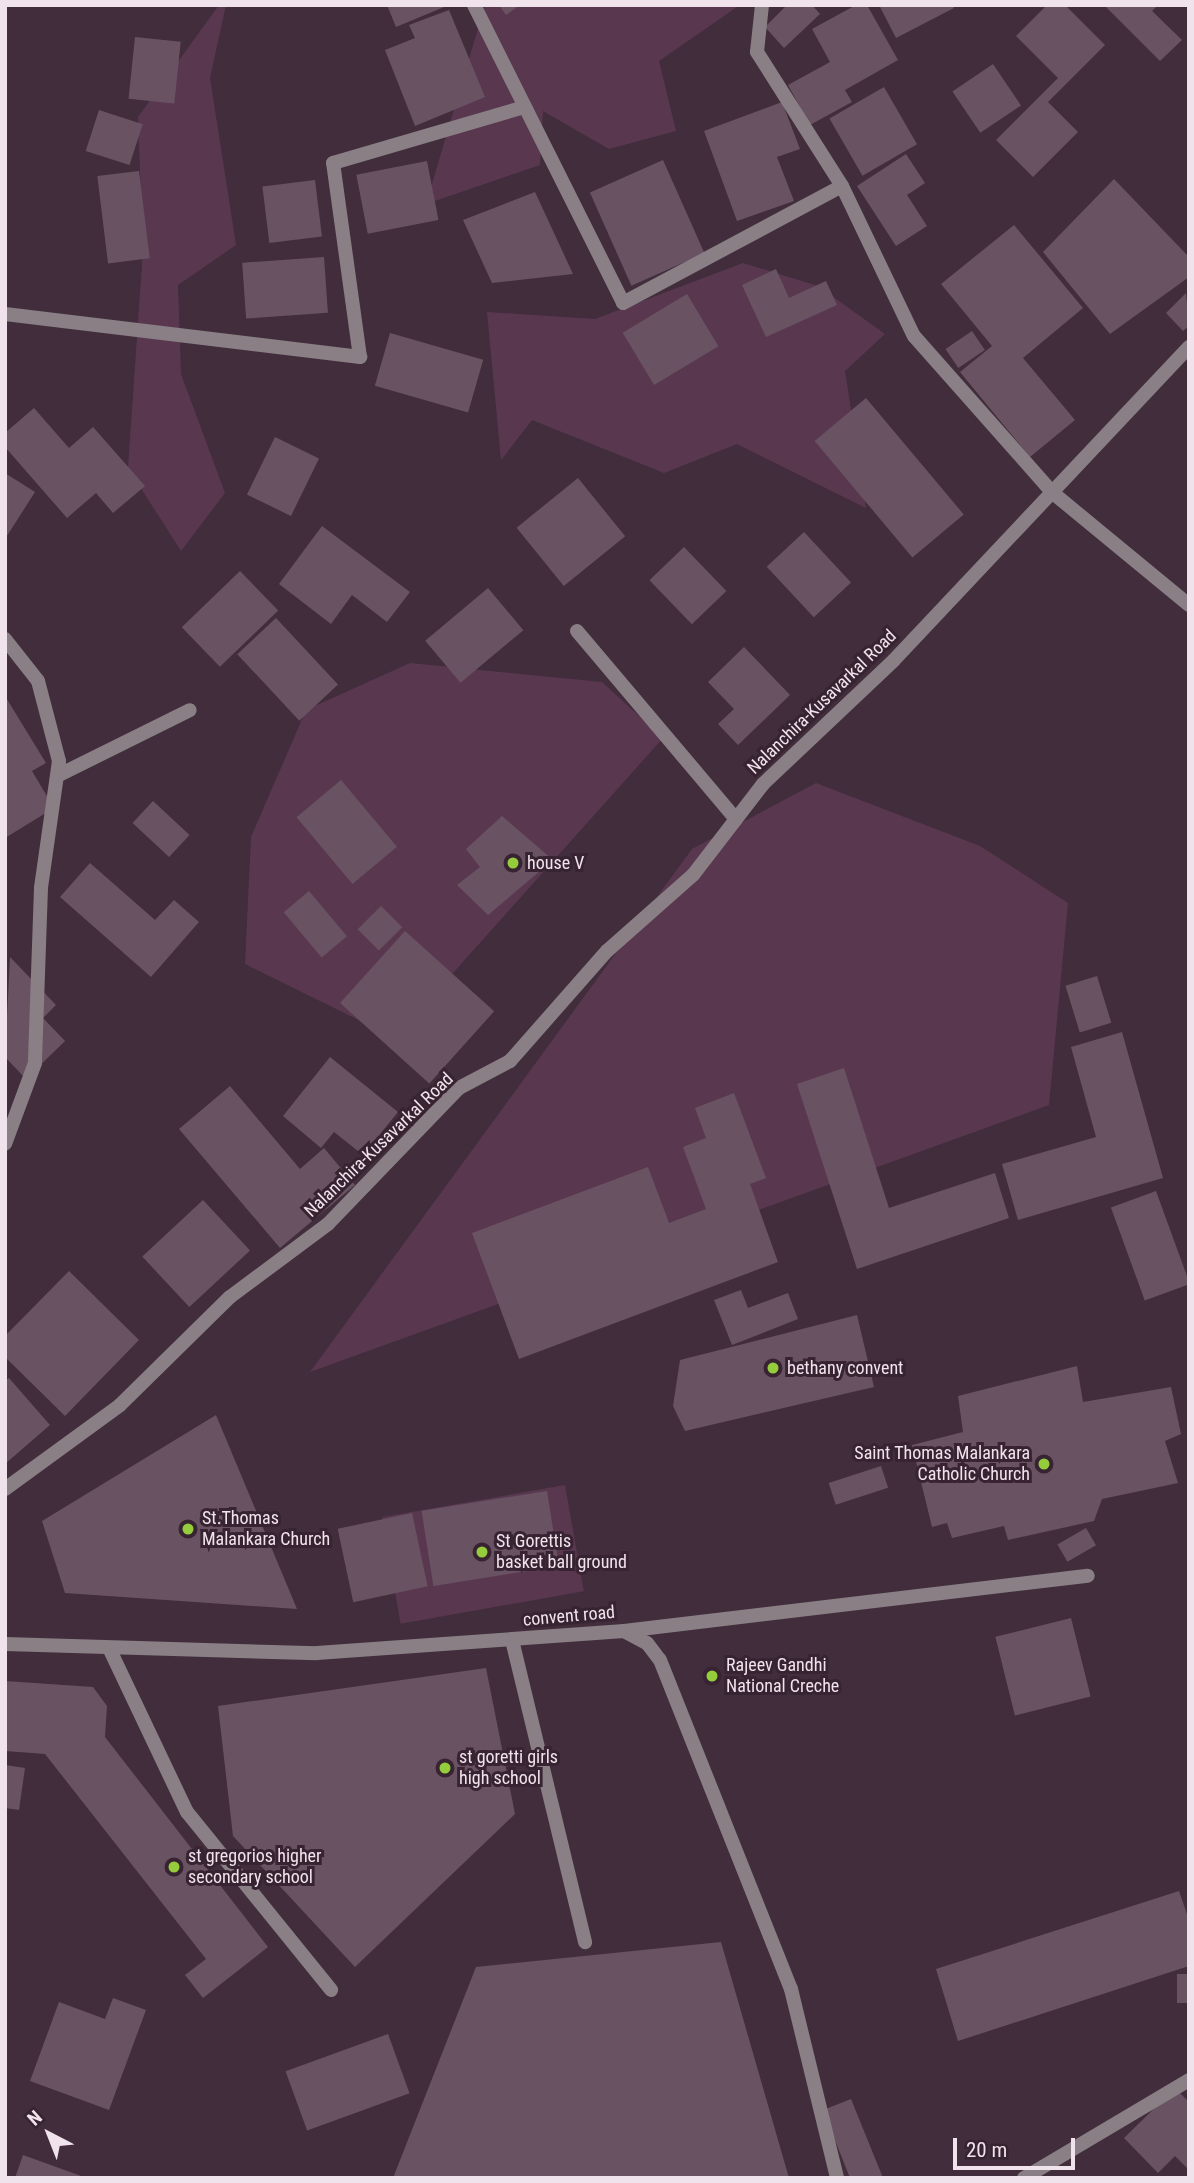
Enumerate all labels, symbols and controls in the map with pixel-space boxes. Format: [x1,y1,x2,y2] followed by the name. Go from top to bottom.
[743,625,901,779] street label: Nalanchira-Kusavarkal Road
[527,852,584,874] place label: house V
[505,855,521,871] marker: house V
[300,1068,458,1222] street label: Nalanchira-Kusavarkal Road
[787,1357,903,1379] place label: bethany convent
[765,1360,781,1376] marker: bethany convent
[854,1443,1030,1486] place label: Saint Thomas Malankara Catholic Church
[1036,1456,1052,1472] marker: Saint Thomas Malankara Catholic Church
[202,1508,330,1550] place label: St.Thomas Malankara Church
[180,1521,196,1537] marker: St.Thomas Malankara Church
[496,1531,627,1574] place label: St Gorettis basket ball ground
[474,1544,490,1560] marker: St Gorettis basket ball ground
[522,1601,616,1631] street label: convent road
[726,1655,839,1698] place label: Rajeev Gandhi National Creche
[704,1668,720,1684] marker: Rajeev Gandhi National Creche
[459,1747,558,1790] place label: st goretti girls high school
[437,1760,453,1776] marker: st goretti girls high school
[188,1846,322,1888] place label: st gregorios higher secondary school
[166,1859,182,1875] marker: st gregorios higher secondary school
[14,2099,84,2169] north arrow
[23,2106,47,2130] text: N
[956,2124,1078,2168] scale bar
[966,2138,1007,2162] text: 20 m

